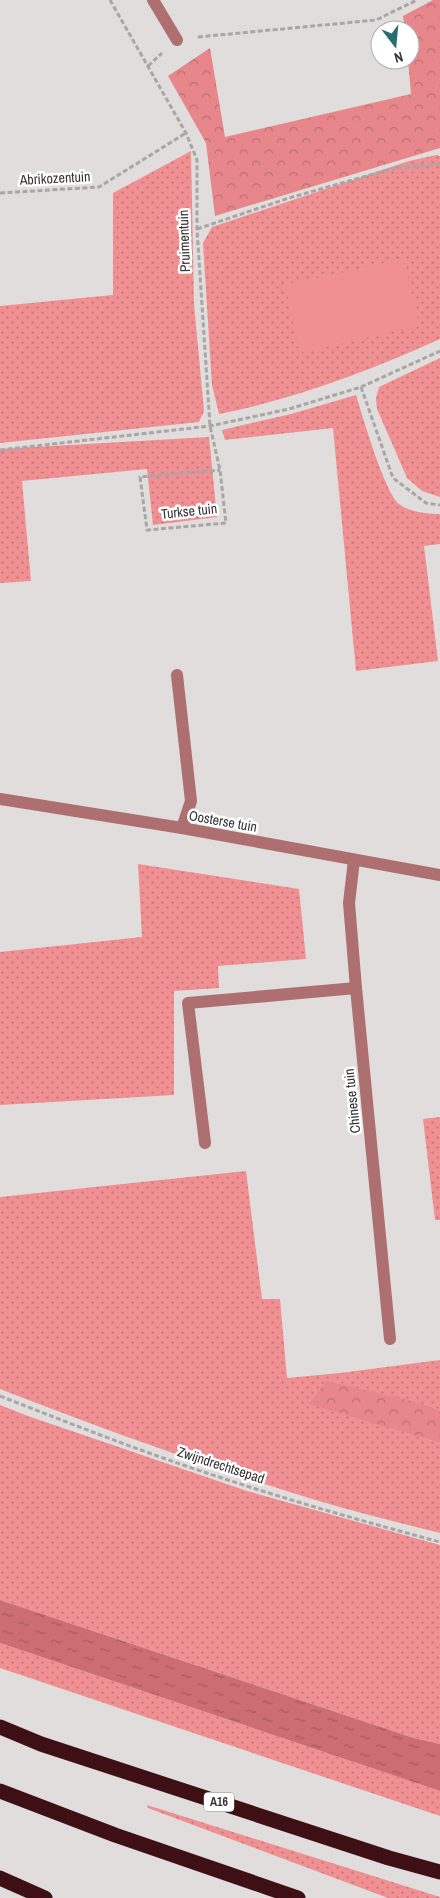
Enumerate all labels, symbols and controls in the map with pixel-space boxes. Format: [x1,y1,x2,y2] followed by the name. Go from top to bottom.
[370,20,420,70] north arrow
[392,48,405,67] text: N
[18,167,91,189] street label: Abrikozentuin
[174,209,194,273] street label: Pruimentuin
[160,499,218,523] street label: Turkse tuin
[187,806,259,836] street label: Oosterse tuin
[340,1068,364,1134] street label: Chinese tuin
[175,1442,267,1488] street label: Zwijndrechtsepad
[204,1792,234,1811] road number: A16

